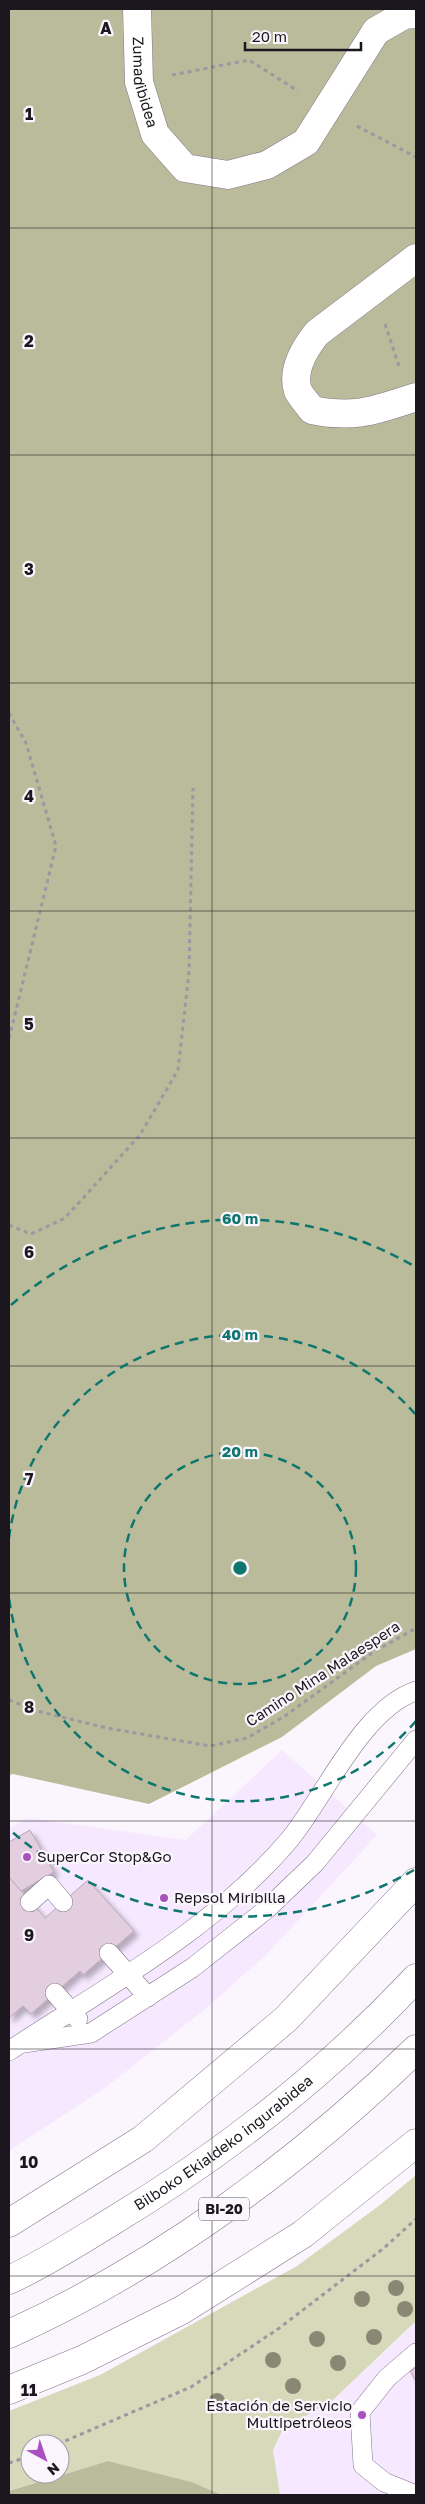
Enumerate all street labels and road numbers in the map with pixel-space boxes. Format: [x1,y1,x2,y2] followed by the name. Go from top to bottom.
[130,36,162,129] street label: Zumadibidea
[242,1617,403,1730] street label: Camino Mina Malaespera
[130,2071,316,2214] street label: Bilboko Ekialdeko ingurabidea
[199,2198,249,2220] road number: BI-20

